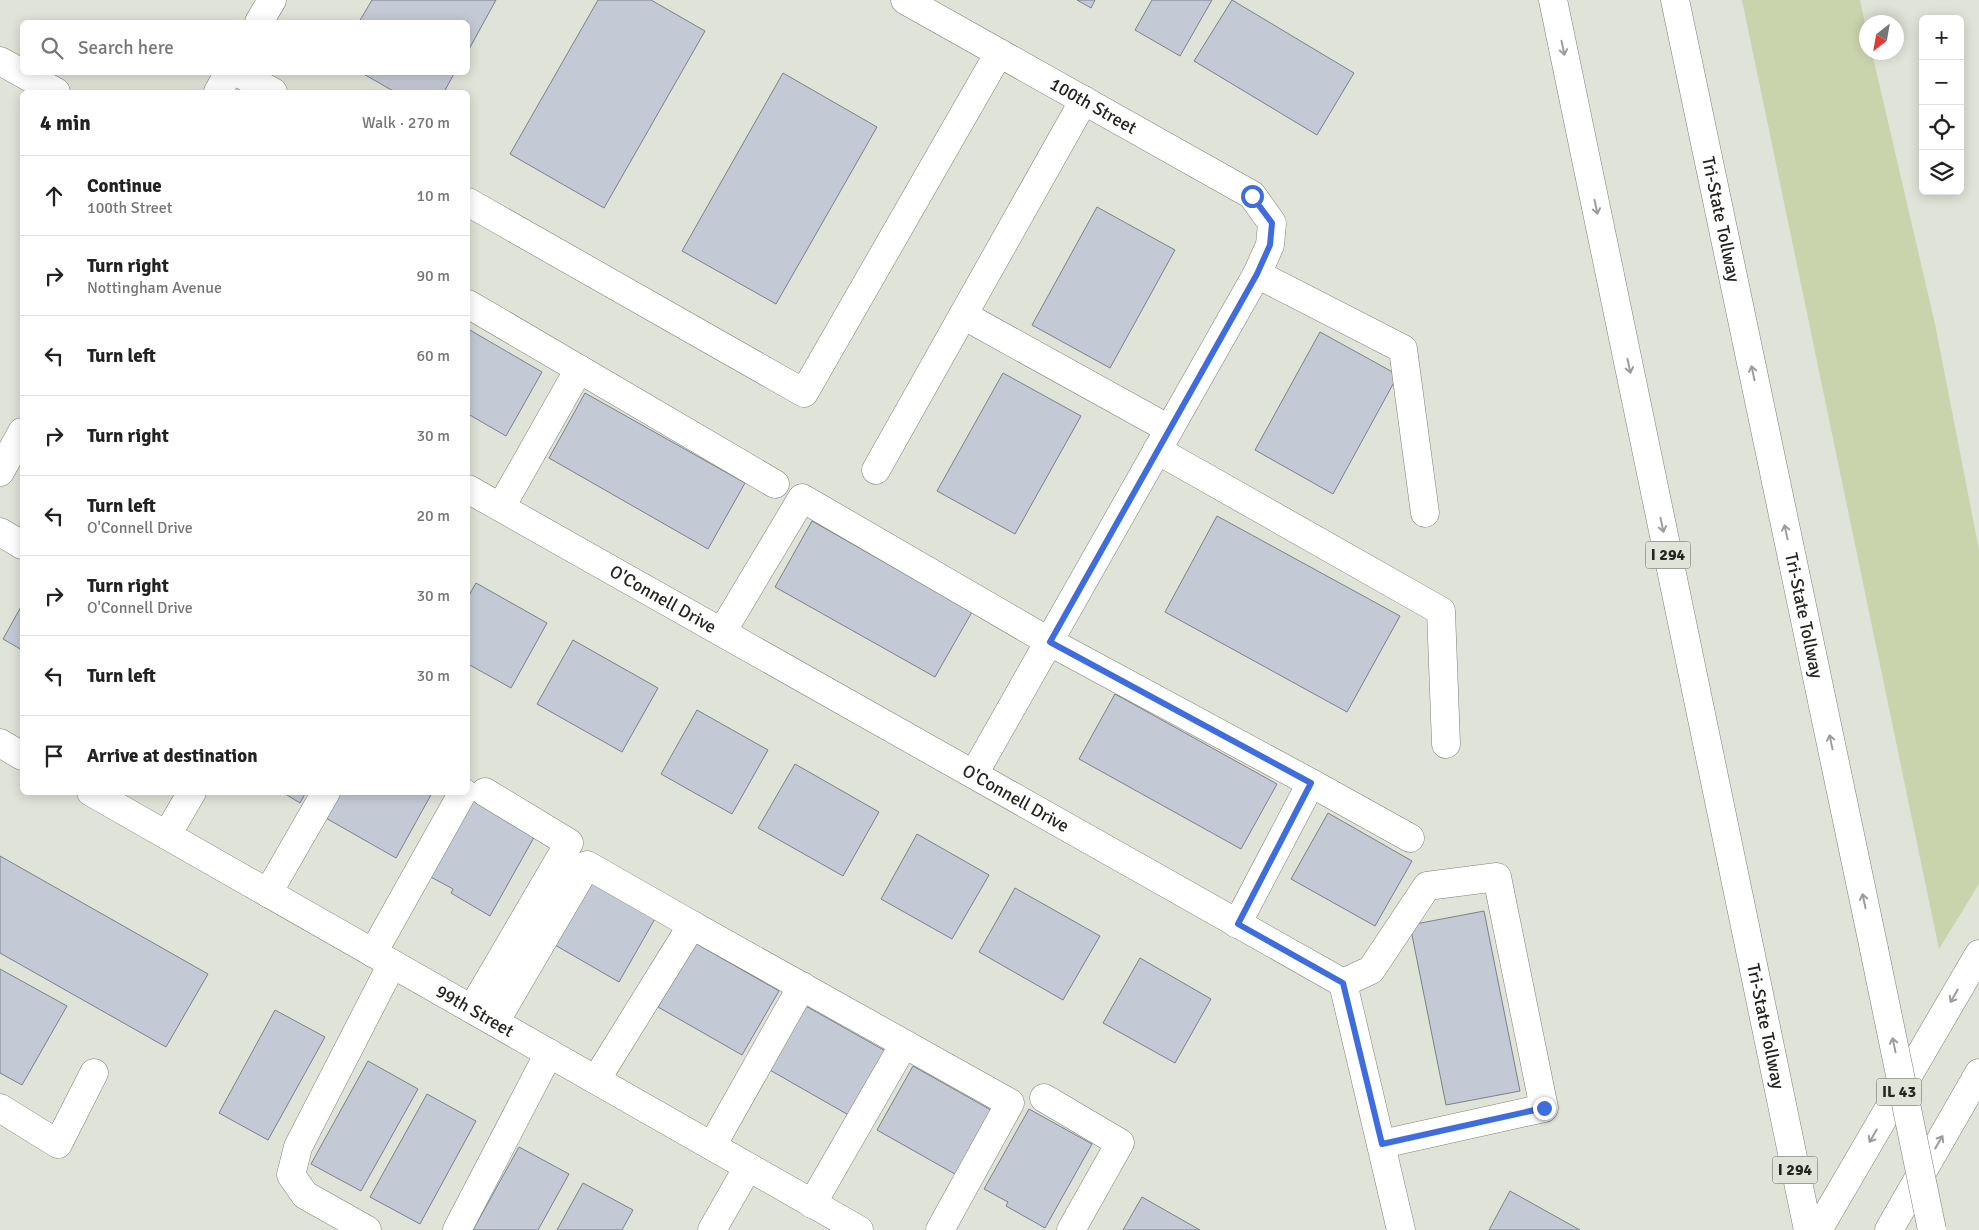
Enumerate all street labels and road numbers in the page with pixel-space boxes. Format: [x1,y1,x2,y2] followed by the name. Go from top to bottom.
[1046,73,1141,139] street label: 100th Street
[1697,155,1745,285] street label: Tri-State Tollway
[1646,542,1690,568] road number: I 294
[1780,551,1828,681] street label: Tri-State Tollway
[606,560,720,638] street label: O'Connell Drive
[959,759,1073,837] street label: O'Connell Drive
[1742,961,1790,1091] street label: Tri-State Tollway
[432,980,518,1042] street label: 99th Street
[1876,1078,1922,1106] road number: IL 43
[1772,1156,1818,1184] road number: I 294

